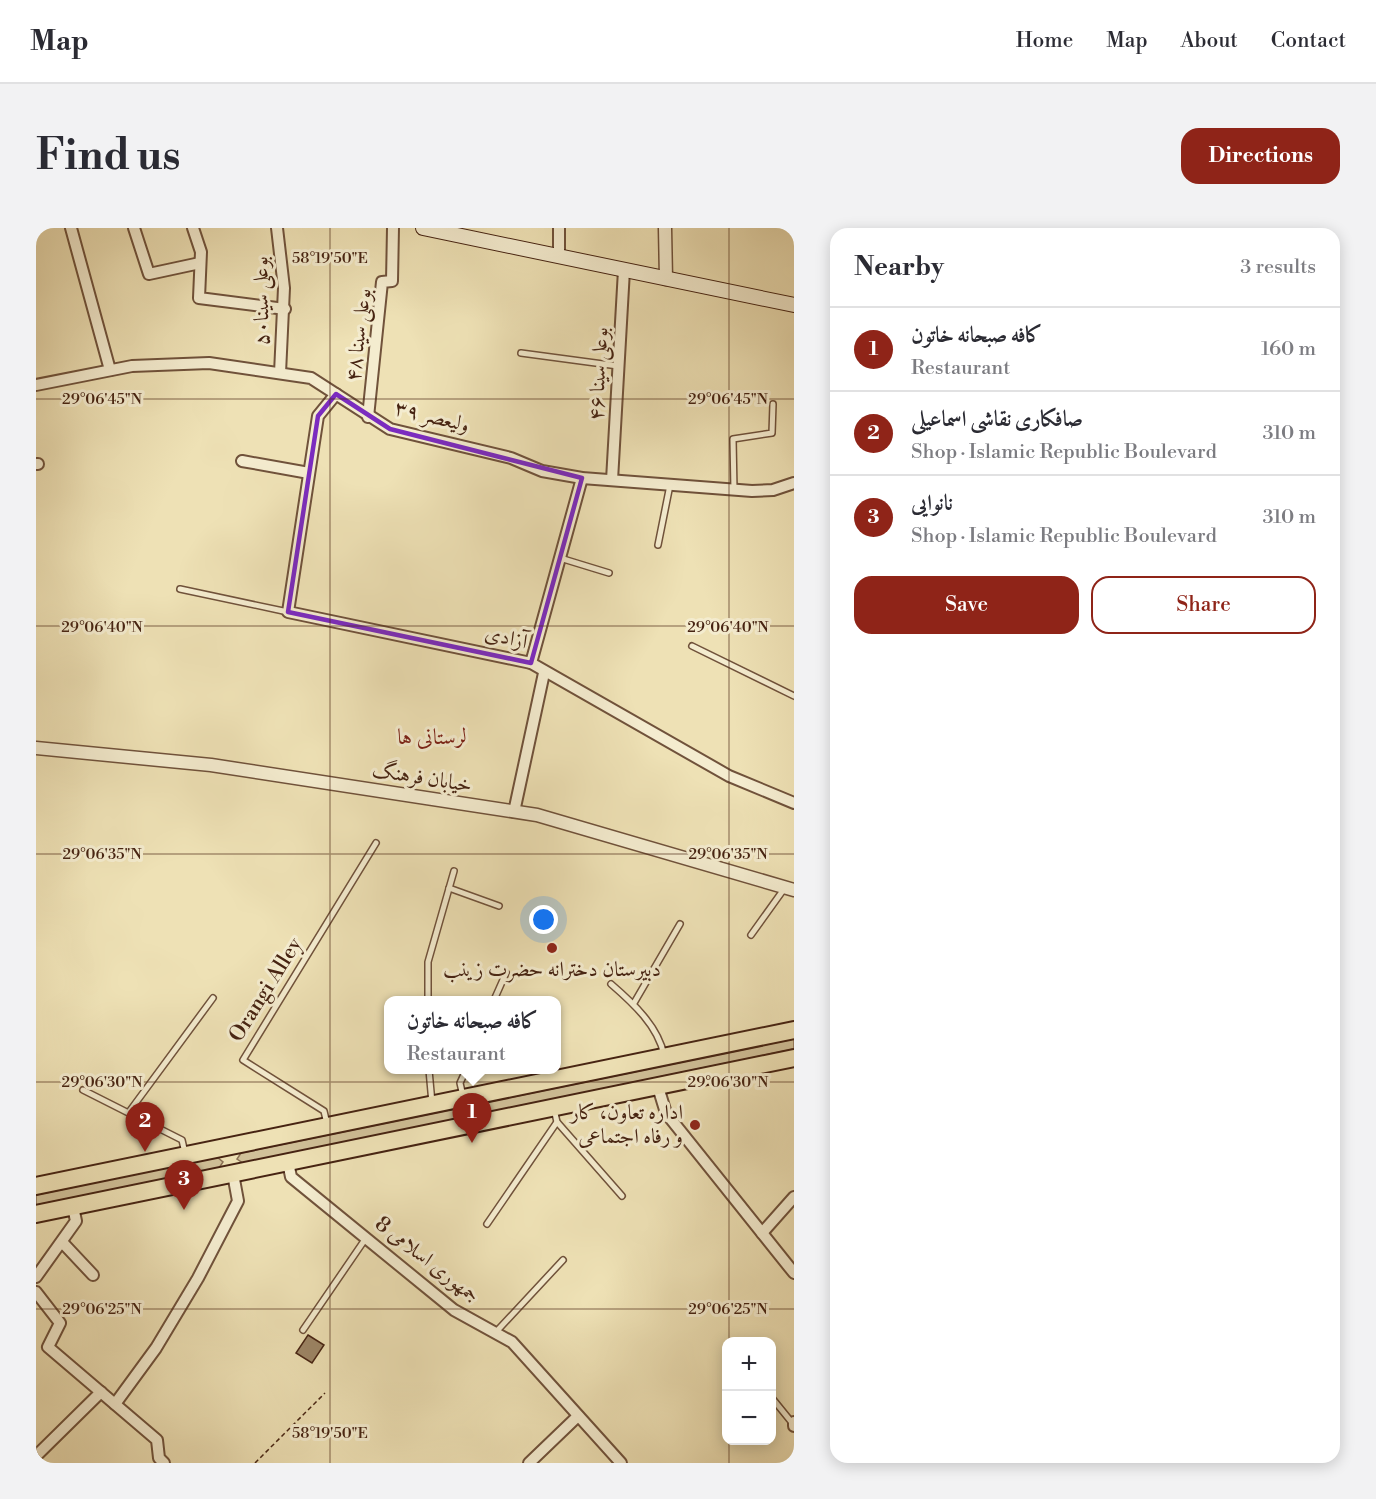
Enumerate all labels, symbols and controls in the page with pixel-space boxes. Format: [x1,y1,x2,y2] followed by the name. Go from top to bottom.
[30,24,89,59] text: Map
[1016,28,1073,54] text: Home
[1106,28,1148,54] text: Map
[1181,28,1238,54] text: About
[1271,28,1346,54] text: Contact
[1181,128,1340,184] button: Directions
[36,130,180,183] text: Find us
[292,249,368,268] text: 58°19'50"E
[854,251,944,283] text: Nearby
[1240,255,1316,280] text: 3 results
[248,256,278,346] street label: بوعلی سینا۵۰
[340,287,380,383] street label: بوعلی سینا ۴۸
[911,322,1043,349] text: کافه صبحانه خاتون
[584,327,616,422] street label: بوعلی سینا ۴۶
[869,337,878,362] text: 1
[1261,337,1316,362] text: 160 m
[911,356,1010,381] text: Restaurant
[62,390,142,409] text: 29°06'45"N
[688,390,768,409] text: 29°06'45"N
[392,395,472,439] street label: ولیعصر ۳۹
[911,406,1083,433] text: صافکاری نقاشی اسماعیلی
[867,421,880,446] text: 2
[1263,421,1316,446] text: 310 m
[911,440,1217,465] text: Shop · Islamic Republic Boulevard
[911,490,953,517] text: نانوایی
[867,505,880,530] text: 3
[1263,505,1316,530] text: 310 m
[911,524,1217,549] text: Shop · Islamic Republic Boulevard
[854,576,1079,634] button: Save
[1091,576,1316,634] button: Share
[61,618,143,637] text: 29°06'40"N
[687,618,769,637] text: 29°06'40"N
[482,620,532,656] street label: آزادی
[397,724,467,751] district label: لرستانی ها
[370,756,474,799] street label: خیابان فرهنگ
[62,845,142,864] text: 29°06'35"N
[688,845,768,864] text: 29°06'35"N
[529,905,558,934] your location
[224,932,309,1047] street label: Orangi Alley
[545,941,559,955] marker: دبیرستان دخترانه حضرت زینب
[443,957,661,983] place label: دبیرستان دخترانه حضرت زینب
[384,996,561,1074] popup
[407,1008,538,1035] text: کافه صبحانه خاتون
[407,1042,506,1067] text: Restaurant
[62,1073,142,1092] text: 29°06'30"N
[688,1073,768,1092] text: 29°06'30"N
[452,1094,492,1143] pin: 1
[568,1100,683,1150] place label: اداره تعاون، کار و رفاه اجتماعی
[126,1102,164,1152] pin: 2
[688,1118,702,1132] marker: اداره تعاون، کار و رفاه اجتماعی
[164,1160,204,1210] pin: 3
[369,1211,485,1309] street label: جمهوری اسلامی 8
[62,1300,142,1319] text: 29°06'25"N
[688,1300,768,1319] text: 29°06'25"N
[722,1337,776,1445] map controls
[722,1337,776,1391] button: +
[722,1391,776,1445] button: −
[292,1424,368,1443] text: 58°19'50"E

